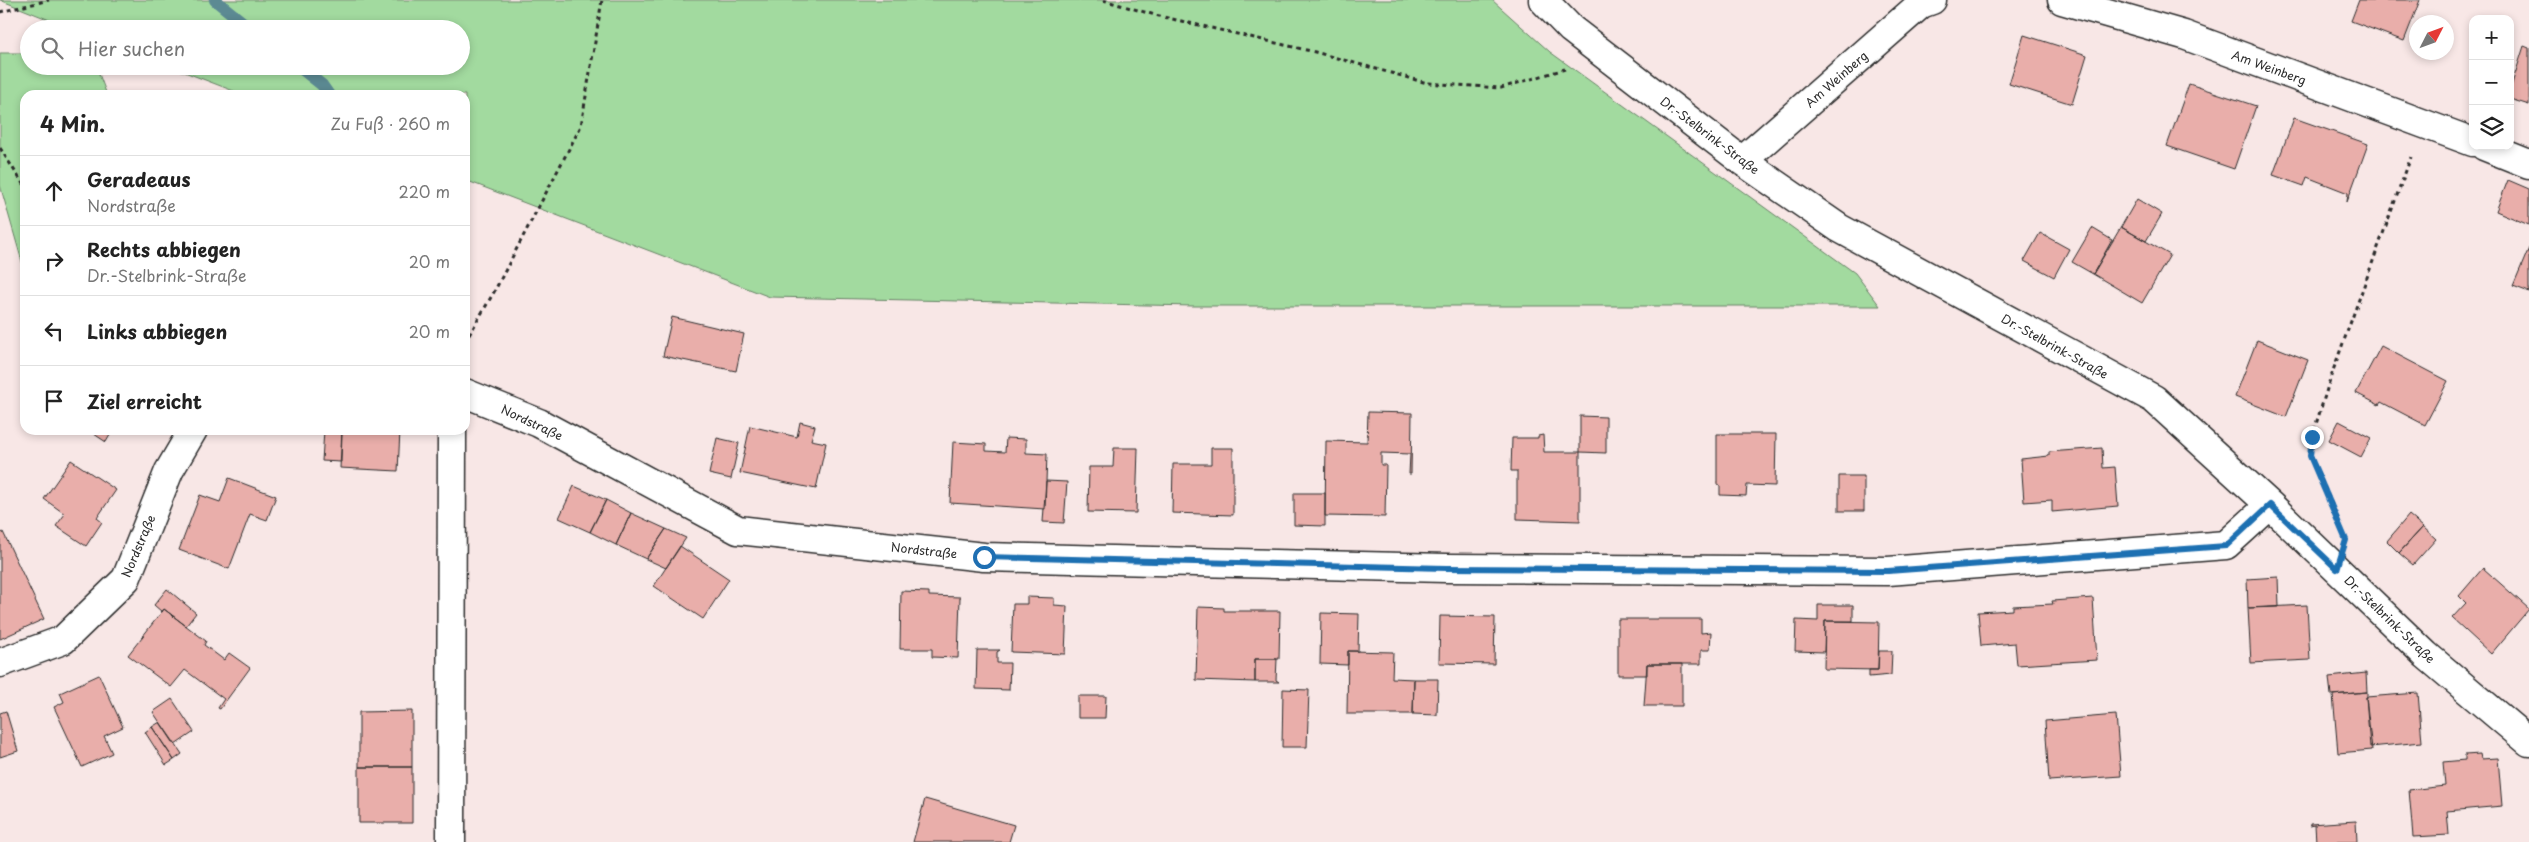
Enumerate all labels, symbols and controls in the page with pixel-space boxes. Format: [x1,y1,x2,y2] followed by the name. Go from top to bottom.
[2409,15,2454,60] north arrow
[2469,15,2514,150] map controls
[2469,15,2514,60] button: +
[20,20,470,75] search box
[38,34,66,62] icon: search
[78,34,185,62] text: Hier suchen
[2229,45,2309,89] street label: Am Weinberg
[1801,47,1871,111] street label: Am Weinberg
[2469,60,2514,105] button: −
[1657,92,1763,178] street label: Dr.-Stelbrink-Straße
[2469,105,2514,150] button: layers
[40,107,105,139] text: 4 Min.
[331,111,450,135] text: Zu Fuß · 260 m
[87,165,191,193] text: Geradeaus
[40,177,68,205] icon: ahead
[399,179,450,203] text: 220 m
[87,193,176,217] text: Nordstraße
[87,235,241,263] text: Rechts abbiegen
[40,247,68,275] icon: right
[409,249,450,273] text: 20 m
[87,263,247,287] text: Dr.-Stelbrink-Straße
[1998,309,2112,383] street label: Dr.-Stelbrink-Straße
[40,317,68,345] icon: left
[87,317,227,345] text: Links abbiegen
[409,319,450,343] text: 20 m
[40,387,68,415] icon: arrive
[87,387,202,415] text: Ziel erreicht
[498,400,566,444] street label: Nordstraße
[2301,426,2324,449] route end
[117,512,159,580] street label: Nordstraße
[890,538,958,562] street label: Nordstraße
[973,546,996,569] route start
[2341,571,2439,667] street label: Dr.-Stelbrink-Straße

